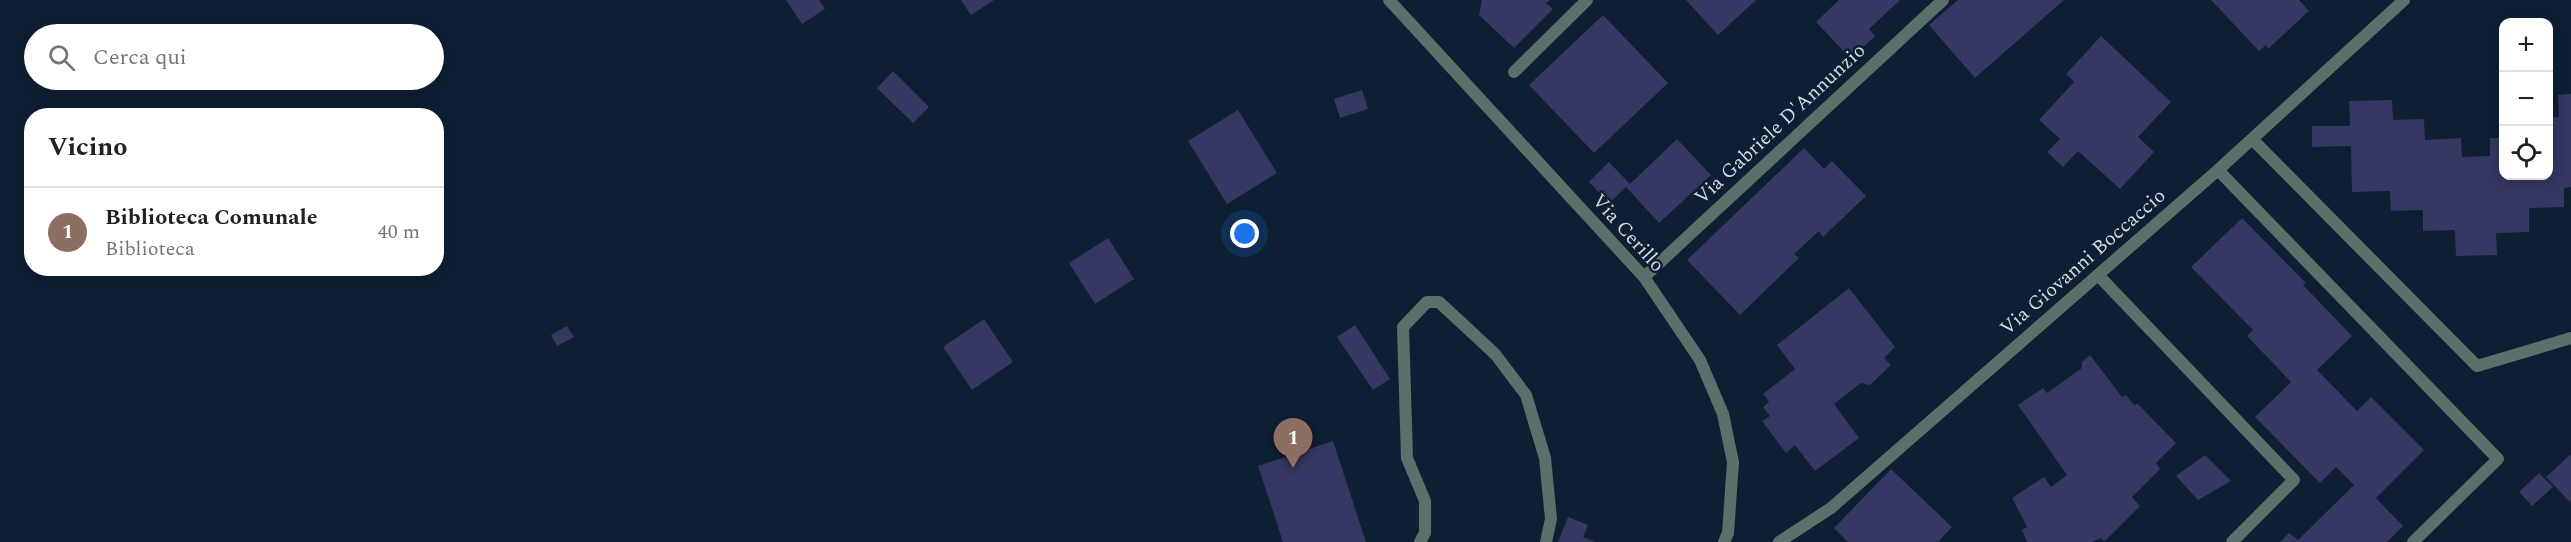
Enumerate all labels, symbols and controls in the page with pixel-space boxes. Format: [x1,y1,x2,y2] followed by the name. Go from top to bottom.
[2499,18,2553,180] map controls
[2499,18,2553,72] button: +
[24,24,444,90] search box
[1688,36,1872,212] street label: Via Gabriele D'Annunzio
[45,41,78,74] icon: search
[93,41,187,74] text: Cerca qui
[2499,72,2553,126] button: −
[2499,126,2553,180] button: locate
[48,127,128,167] text: Vicino
[1993,181,2173,343] street label: Via Giovanni Boccaccio
[1584,187,1672,279] street label: Via Cerillo
[105,201,318,234] text: Biblioteca Comunale
[62,217,73,247] text: 1
[378,217,420,247] text: 40 m
[1230,219,1259,248] your location
[105,234,195,264] text: Biblioteca
[1274,418,1312,468] pin: 1

